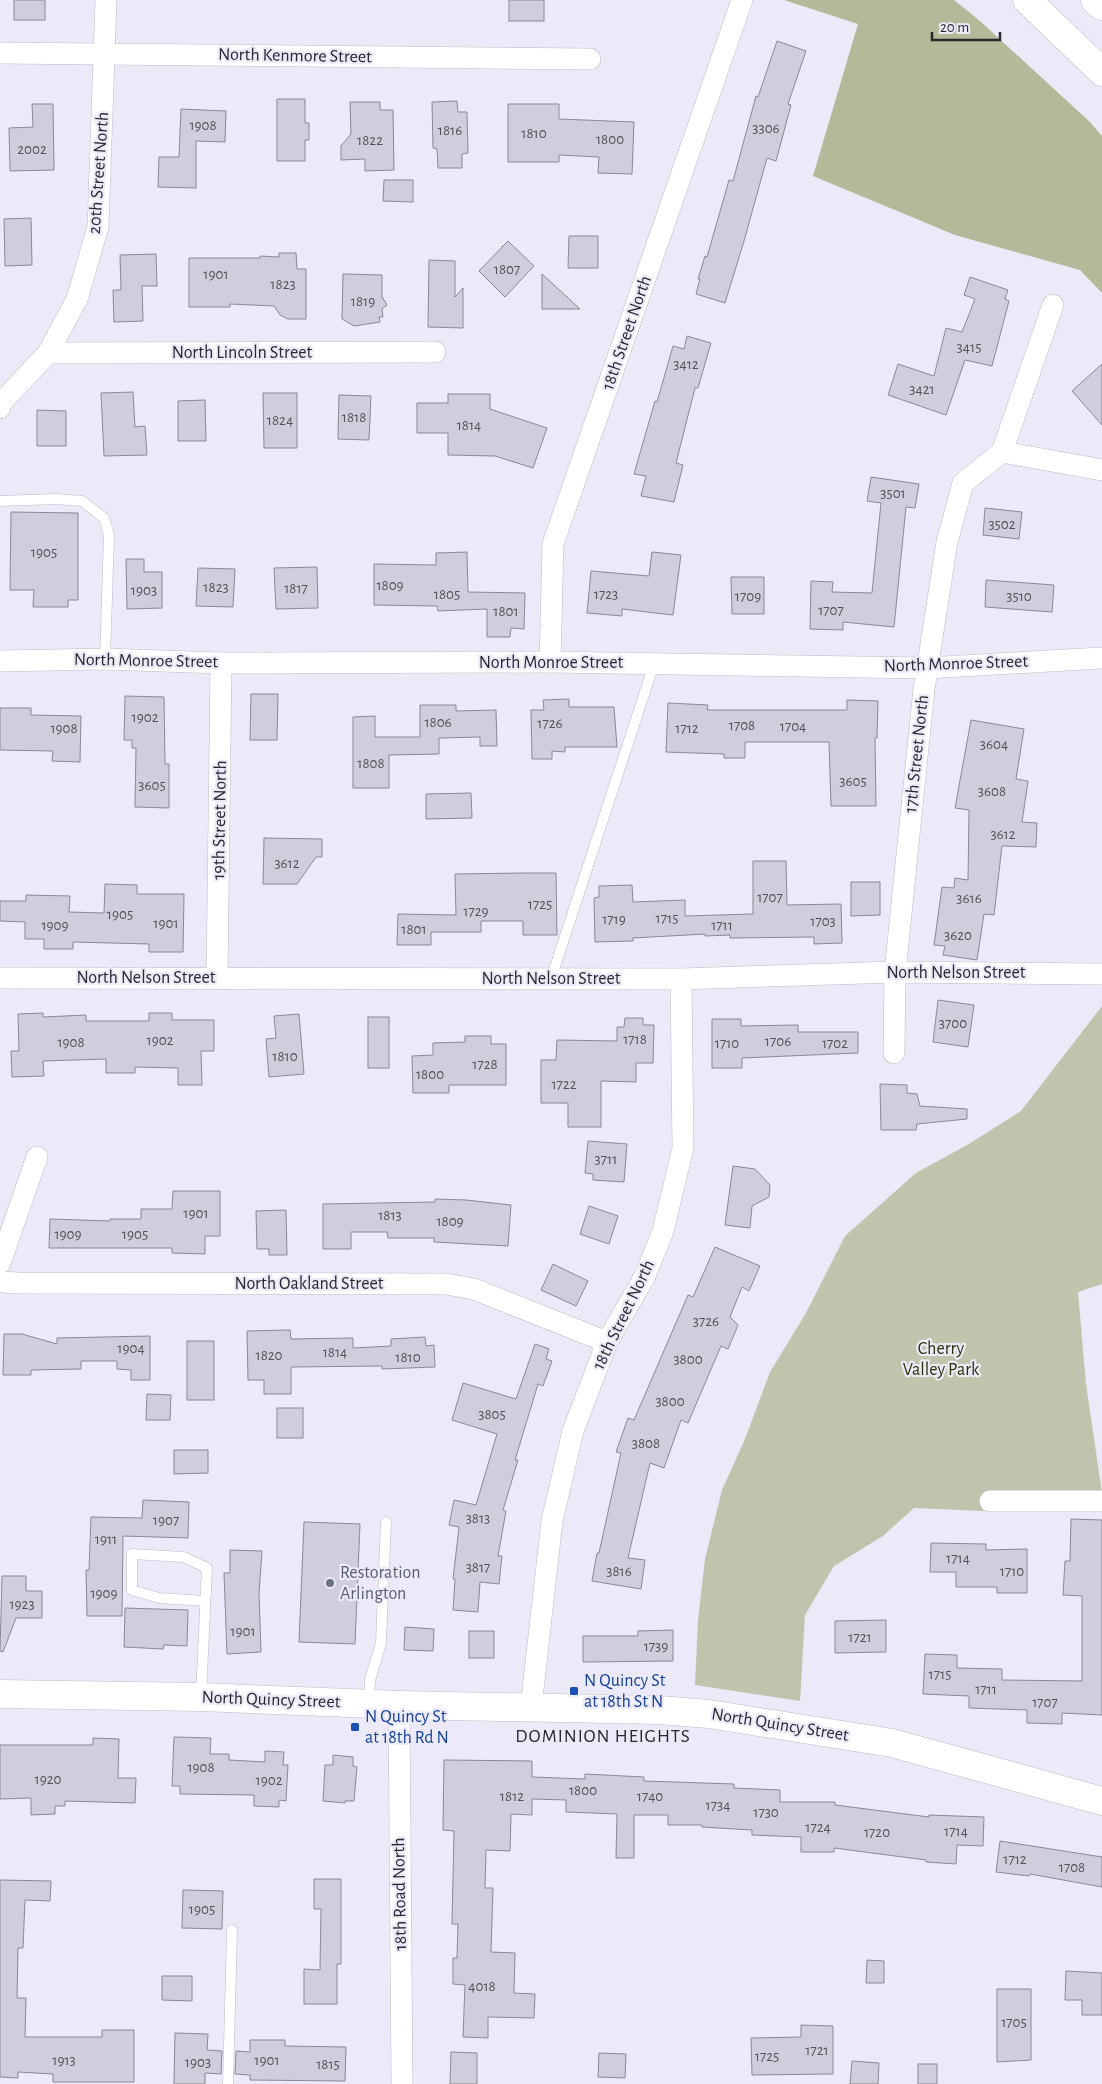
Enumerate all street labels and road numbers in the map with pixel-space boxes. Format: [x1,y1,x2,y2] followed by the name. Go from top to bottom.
[218,46,372,66] street label: North Kenmore Street
[86,111,112,235] street label: 20th Street North
[599,274,655,392] street label: 18th Street North
[172,344,312,362] street label: North Lincoln Street
[74,651,219,671] street label: North Monroe Street
[884,652,1029,676] street label: North Monroe Street
[479,654,623,672] street label: North Monroe Street
[902,694,932,814] street label: 17th Street North
[210,760,230,880] street label: 19th Street North
[886,964,1026,982] street label: North Nelson Street
[76,969,216,987] street label: North Nelson Street
[481,970,621,988] street label: North Nelson Street
[590,1257,658,1373] street label: 18th Street North
[235,1275,384,1293] street label: North Oakland Street
[201,1689,341,1711] street label: North Quincy Street
[710,1705,850,1745] street label: North Quincy Street
[390,1837,410,1951] street label: 18th Road North

